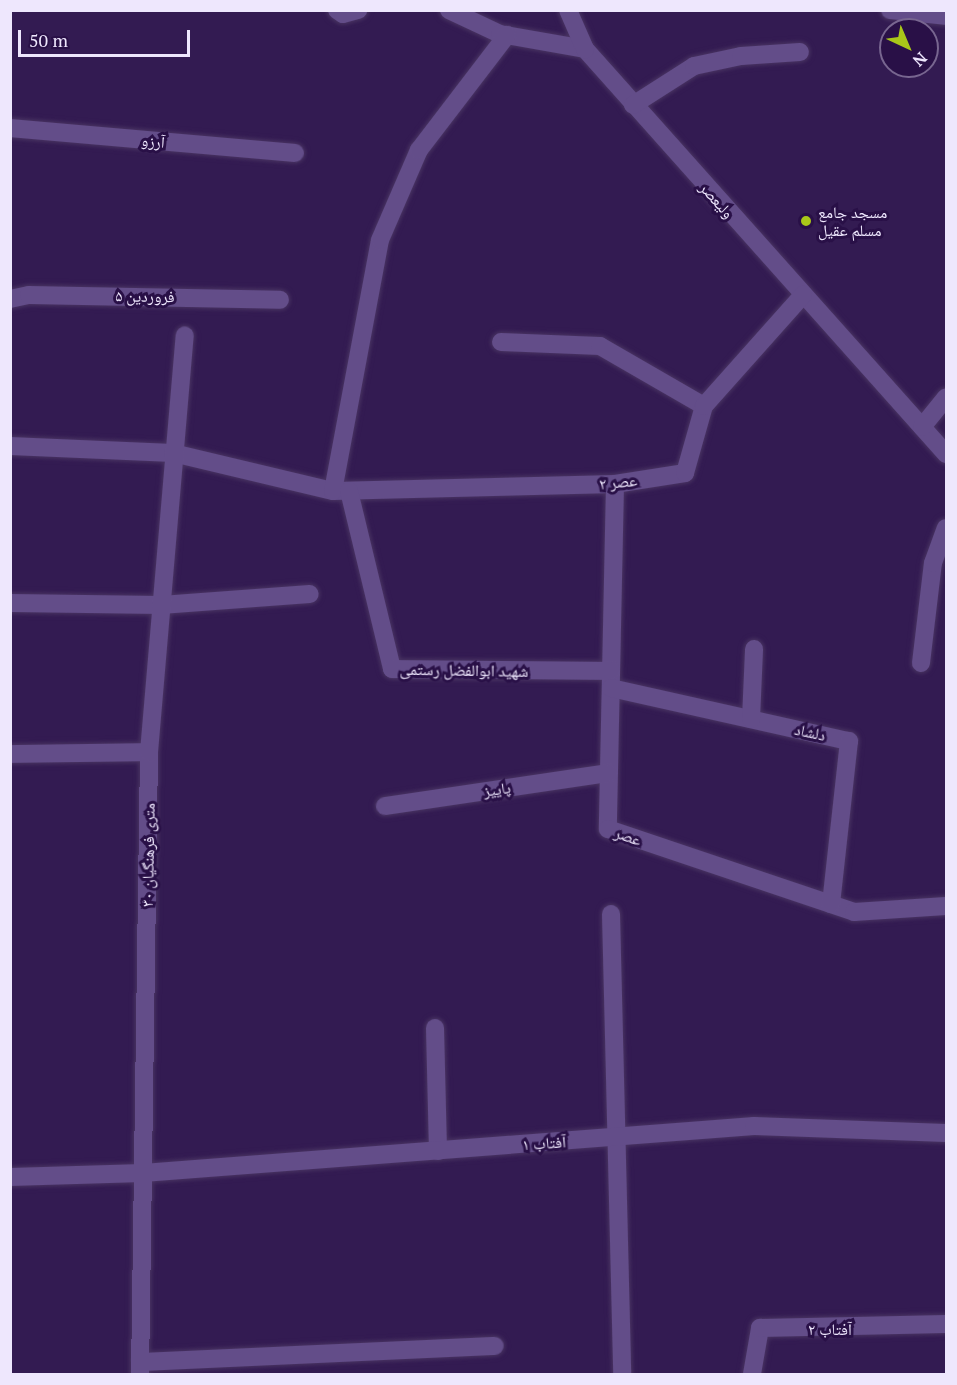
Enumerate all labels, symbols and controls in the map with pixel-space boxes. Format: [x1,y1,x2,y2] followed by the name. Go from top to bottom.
[21,18,194,56] scale bar
[879,18,939,78] north arrow
[29,28,68,52] text: 50 m
[908,47,932,72] text: N
[140,130,166,152] street label: آرزو
[696,178,738,222] street label: ولیعصر
[818,202,887,240] place label: مسجد جامع مسلم عقیل
[799,214,813,228] marker: مسجد جامع مسلم عقیل
[115,286,175,306] street label: فروردین ۵
[598,470,638,494] street label: عصر ۲
[399,659,529,681] street label: شهید ابوالفضل رستمی
[793,719,827,745] street label: دلشاد
[482,778,512,800] street label: پاییز
[137,803,159,907] street label: ۳۰ متری فرهنگیان
[612,823,644,849] street label: عصر
[522,1132,566,1154] street label: آفتاب ۱
[808,1319,852,1339] street label: آفتاب ۲

